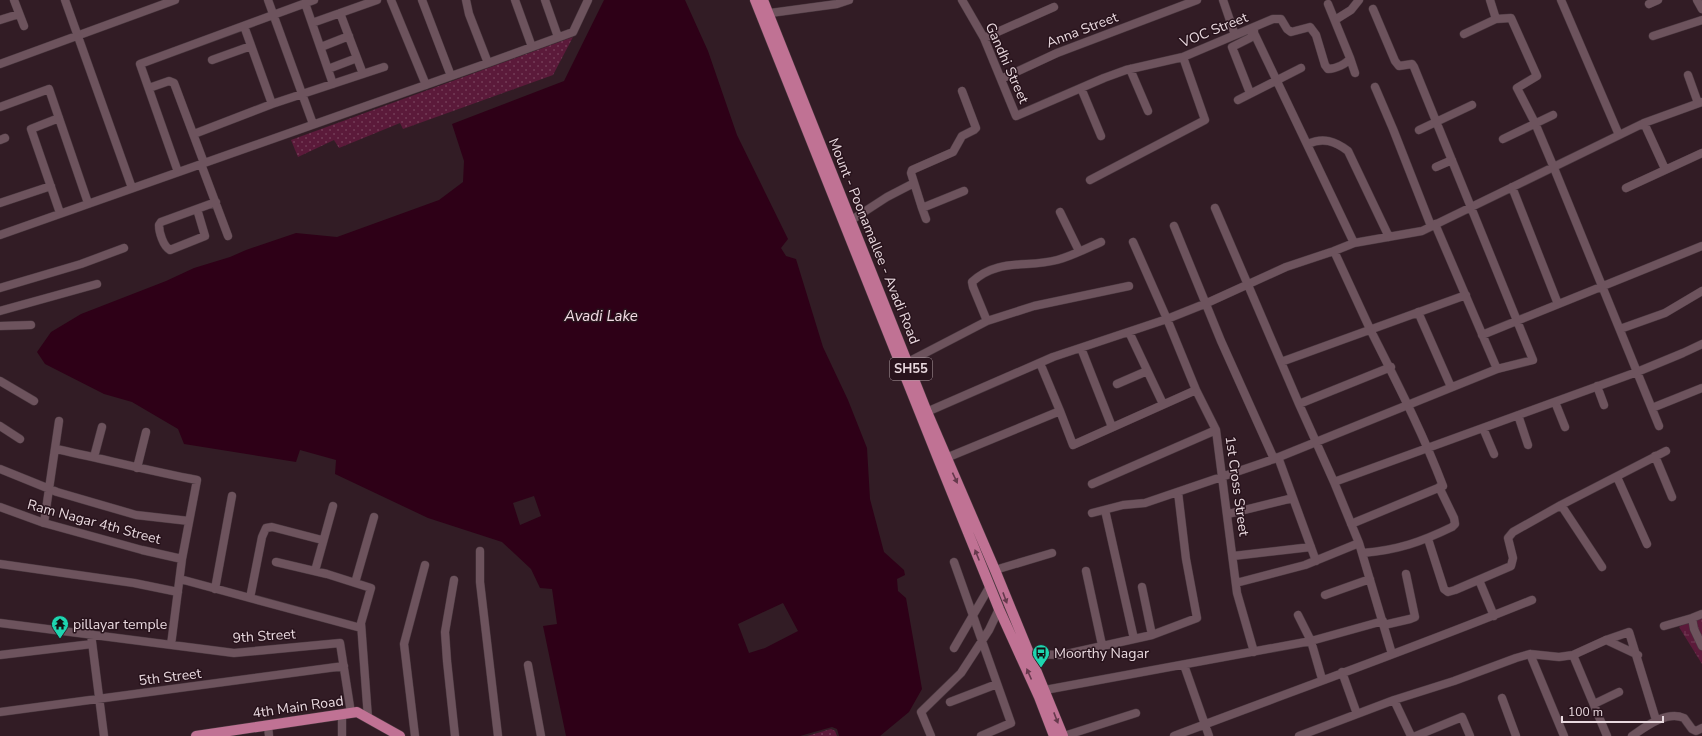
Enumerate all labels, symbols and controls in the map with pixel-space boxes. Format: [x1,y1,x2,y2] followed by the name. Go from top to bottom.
[1043,8,1121,52] street label: Anna Street
[1176,8,1251,53] street label: VOC Street
[981,20,1033,107] street label: Gandhi Street
[824,135,924,347] street label: Mount - Poonamallee - Avadi Road
[563,306,638,326] water label: Avadi Lake
[890,358,932,380] road number: SH55
[1221,435,1253,537] street label: 1st Cross Street
[952,472,958,484] one-way arrow
[25,495,163,549] street label: Ram Nagar 4th Street
[974,549,980,560] one-way arrow
[1003,592,1009,604] one-way arrow
[50,614,70,639] temple icon: pillayar temple
[73,615,167,634] place label: pillayar temple
[232,624,296,648] street label: 9th Street
[1031,643,1051,668] bus stop icon: Moorthy Nagar
[1054,644,1149,663] place label: Moorthy Nagar
[138,664,203,690] street label: 5th Street
[1026,668,1032,680] one-way arrow
[251,691,345,723] street label: 4th Main Road
[1562,698,1663,724] scale bar
[1568,704,1603,720] text: 100 m
[1053,712,1059,724] one-way arrow

